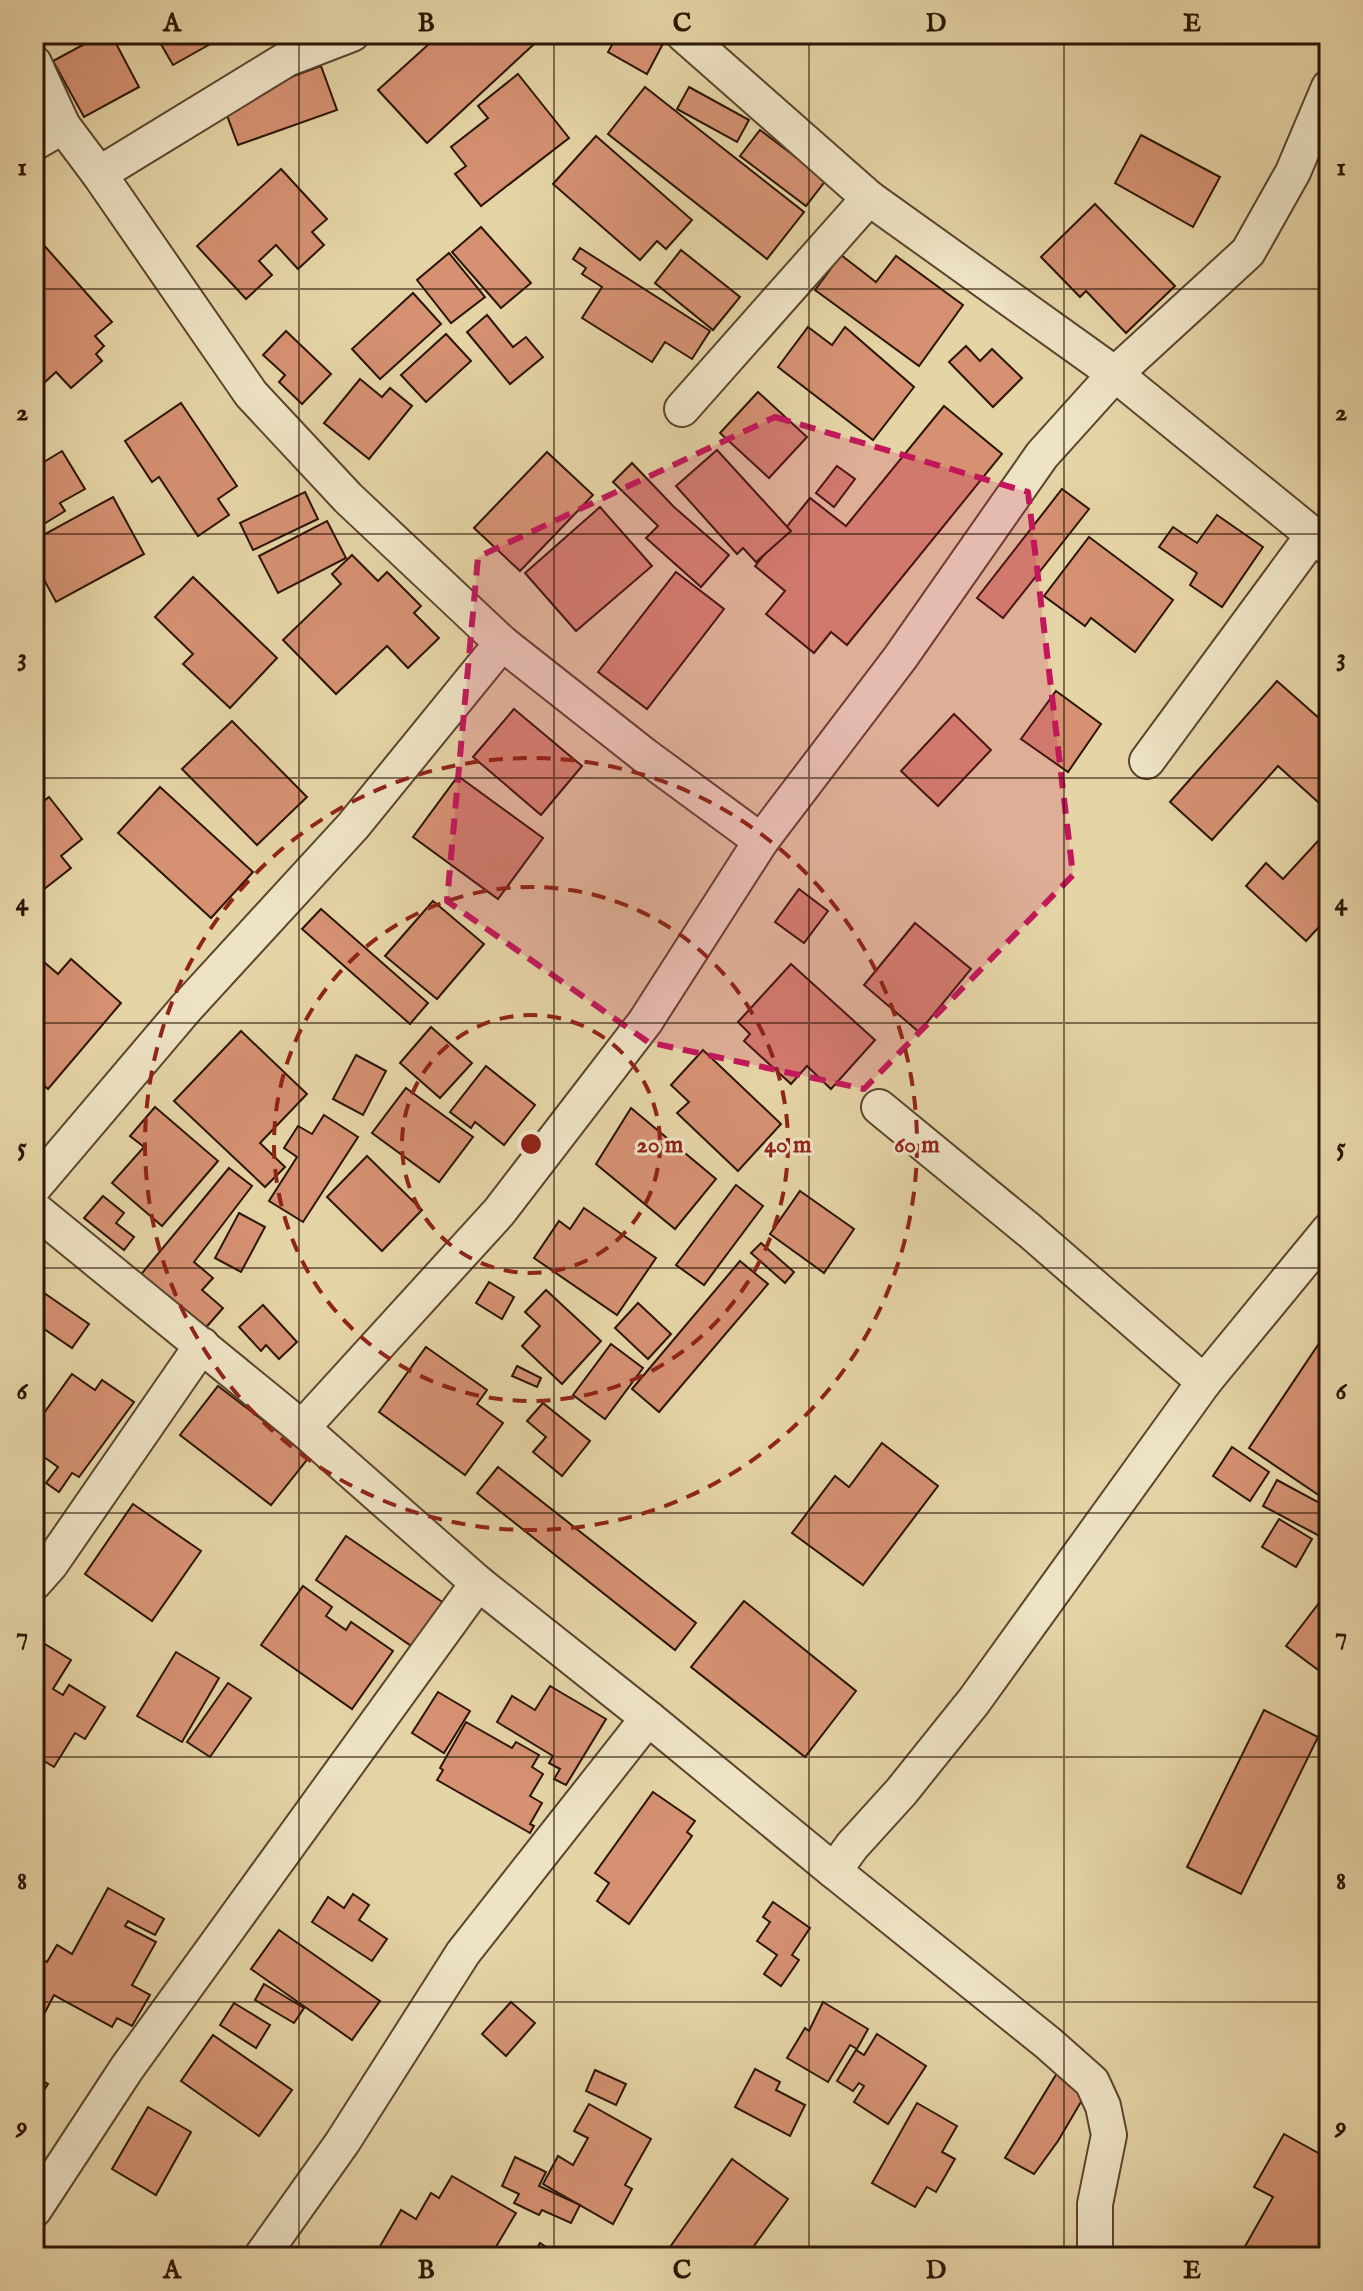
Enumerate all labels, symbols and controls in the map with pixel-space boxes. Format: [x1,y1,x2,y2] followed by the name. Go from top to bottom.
[162,7,182,40] text: A
[417,7,435,40] text: B
[673,7,692,40] text: C
[926,7,947,40] text: D
[1183,7,1201,40] text: E
[17,151,27,184] text: 1
[1336,151,1346,184] text: 1
[16,396,28,429] text: 2
[1335,396,1347,429] text: 2
[17,641,27,674] text: 3
[1336,641,1346,674] text: 3
[16,886,30,919] text: 4
[1335,886,1349,919] text: 4
[517,1130,545,1158] centre of rings
[637,1130,684,1161] text: 20 m
[764,1130,812,1161] text: 40 m
[894,1130,940,1161] text: 60 m
[17,1131,27,1164] text: 5
[1336,1131,1346,1164] text: 5
[17,1375,29,1408] text: 6
[1336,1375,1348,1408] text: 6
[16,1620,28,1653] text: 7
[1335,1620,1347,1653] text: 7
[17,1865,27,1898] text: 8
[1336,1865,1346,1898] text: 8
[15,2110,28,2143] text: 9
[1334,2110,1347,2143] text: 9
[162,2254,182,2287] text: A
[417,2254,435,2287] text: B
[673,2254,692,2287] text: C
[926,2254,947,2287] text: D
[1183,2254,1201,2287] text: E

